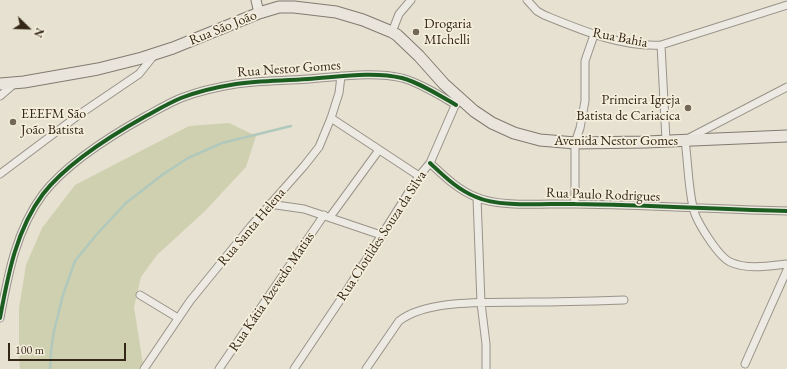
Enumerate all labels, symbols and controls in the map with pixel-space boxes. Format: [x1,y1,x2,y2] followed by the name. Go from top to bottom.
[187,7,259,49] street label: Rua São João
[8,8,48,48] north arrow
[424,16,472,48] place label: Drogaria MIchelli
[591,24,649,52] street label: Rua Bahia
[31,26,47,40] text: N
[411,27,421,37] marker: Drogaria MIchelli
[237,57,341,81] street label: Rua Nestor Gomes
[576,92,680,124] place label: Primeira Igreja Batista de Cariacica
[683,103,693,113] marker: Primeira Igreja Batista de Cariacica
[21,106,86,138] place label: EEEFM São João Batista
[8,117,18,127] marker: EEEFM São João Batista
[554,133,678,149] street label: Avenida Nestor Gomes
[334,168,430,304] street label: Rua Clotildes Souza da Silva
[215,185,289,269] street label: Rua Santa Helena
[546,185,660,205] street label: Rua Paulo Rodrigues
[226,229,318,355] street label: Rua Kátia Azevedo Matias
[10,335,128,361] scale bar
[15,342,44,358] text: 100 m

